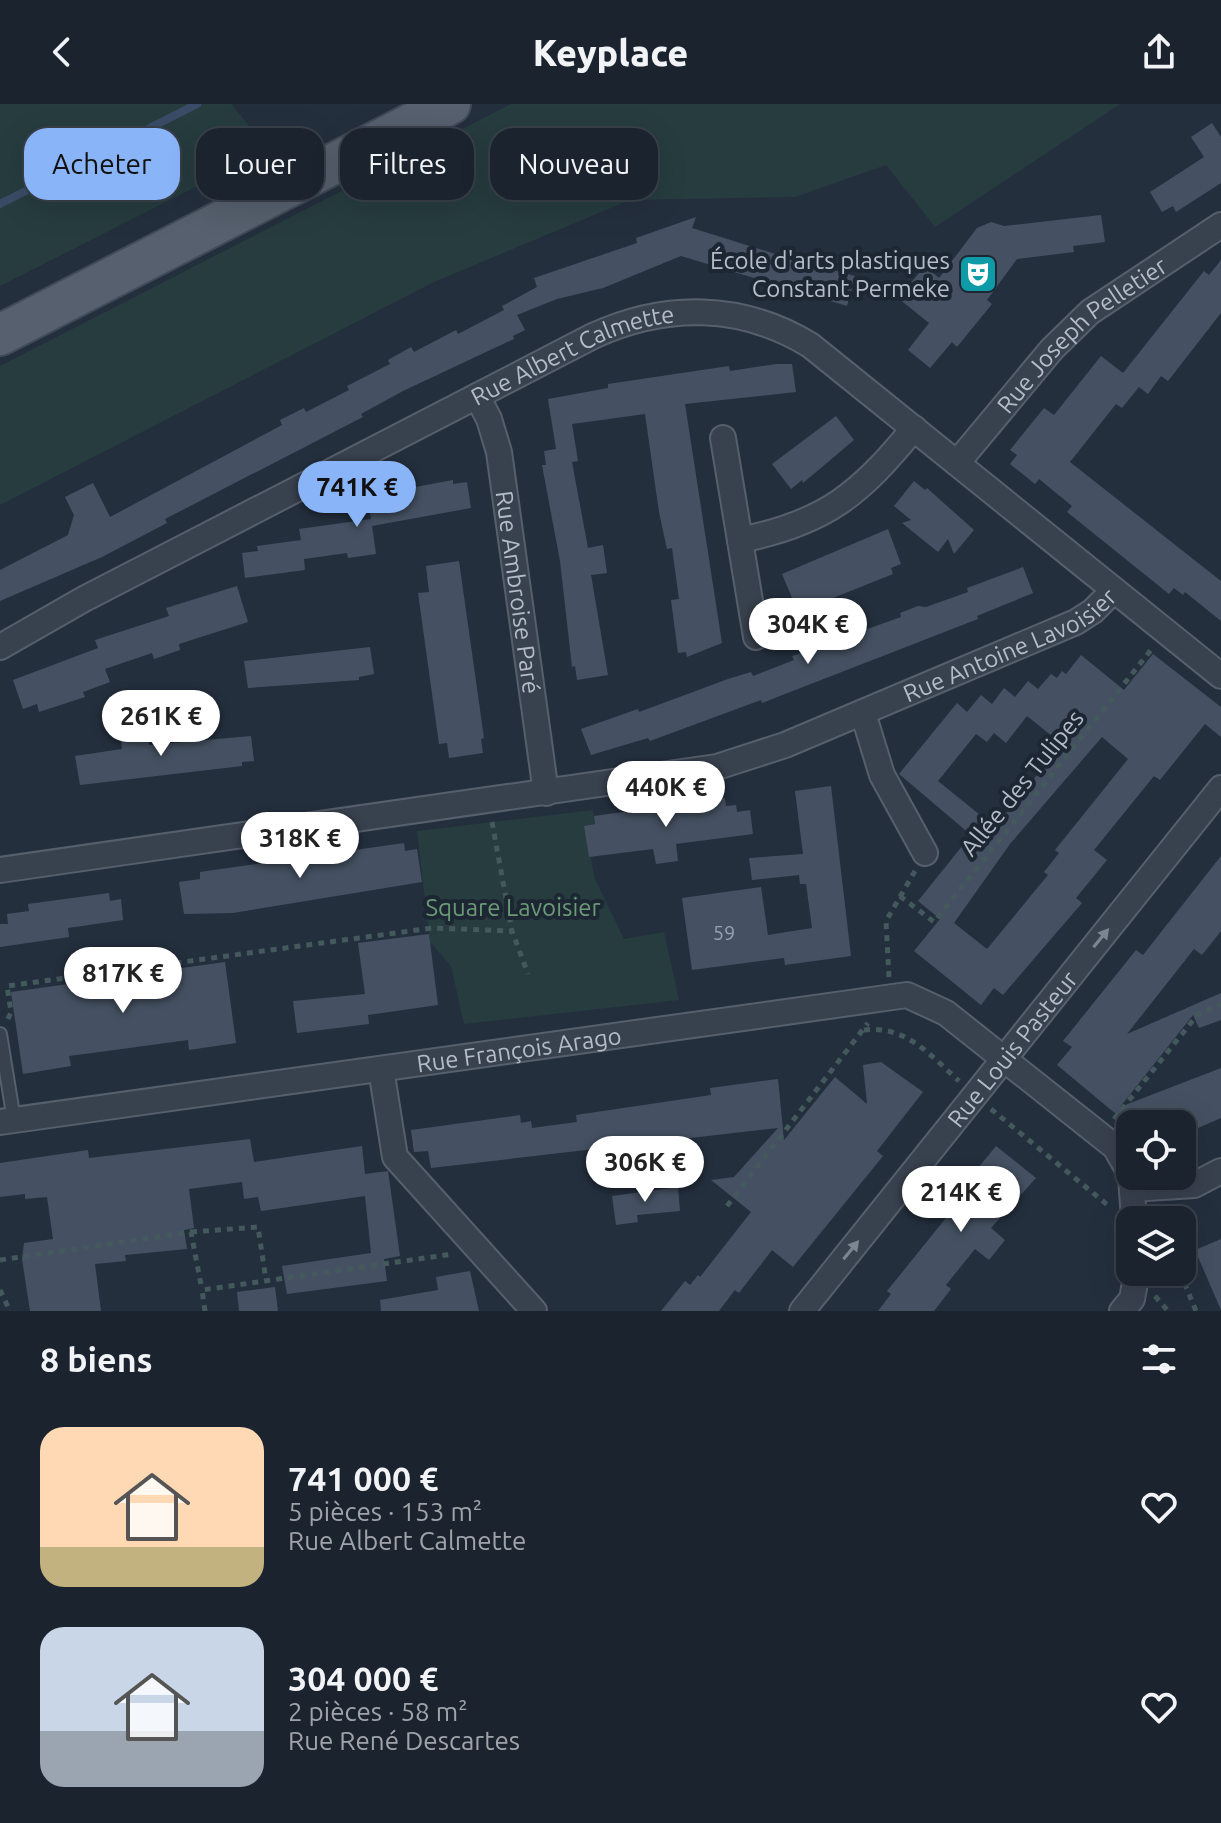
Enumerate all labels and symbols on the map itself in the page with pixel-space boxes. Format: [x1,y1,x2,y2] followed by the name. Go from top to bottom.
[710,246,950,302] place label: École d'arts plastiques Constant Permeke
[991,252,1172,418] street label: Rue Joseph Pelletier
[957,253,999,295] theatre icon: École d'arts plastiques Constant Permeke
[466,300,676,410] street label: Rue Albert Calmette
[292,461,422,529] pin: 741K €
[491,489,546,696] street label: Rue Ambroise Paré
[899,583,1121,707] street label: Rue Antoine Lavoisier
[743,598,873,666] pin: 304K €
[96,690,226,758] pin: 261K €
[955,705,1089,861] street label: Allée des Tulipes
[601,761,731,829] pin: 440K €
[235,812,365,880] pin: 318K €
[425,894,601,921] park label: Square Lavoisier
[713,921,735,944] house number: 59
[1092,928,1109,948] one-way arrow
[58,947,188,1015] pin: 817K €
[942,966,1082,1132] street label: Rue Louis Pasteur
[415,1022,623,1077] street label: Rue François Arago
[580,1136,710,1204] pin: 306K €
[896,1166,1026,1234] pin: 214K €
[842,1240,859,1260] one-way arrow

